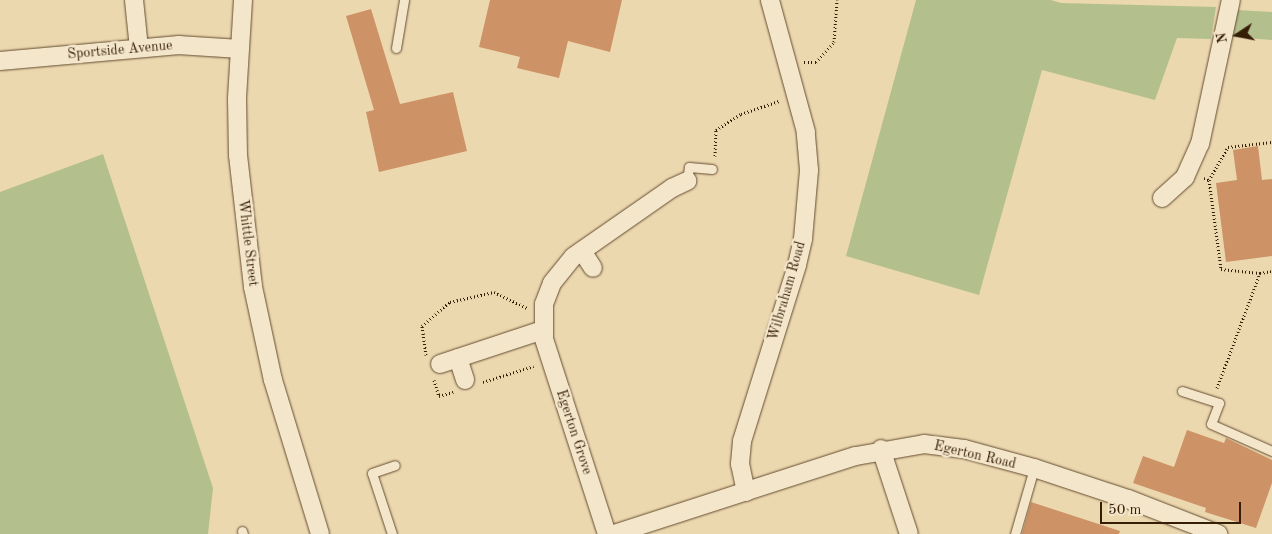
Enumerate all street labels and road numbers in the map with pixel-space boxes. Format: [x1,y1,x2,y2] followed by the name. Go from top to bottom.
[67,37,173,63] street label: Sportside Avenue
[234,199,262,287] street label: Whittle Street
[765,239,809,343] street label: Wilbraham Road
[552,388,596,476] street label: Egerton Grove
[932,437,1018,473] street label: Egerton Road

